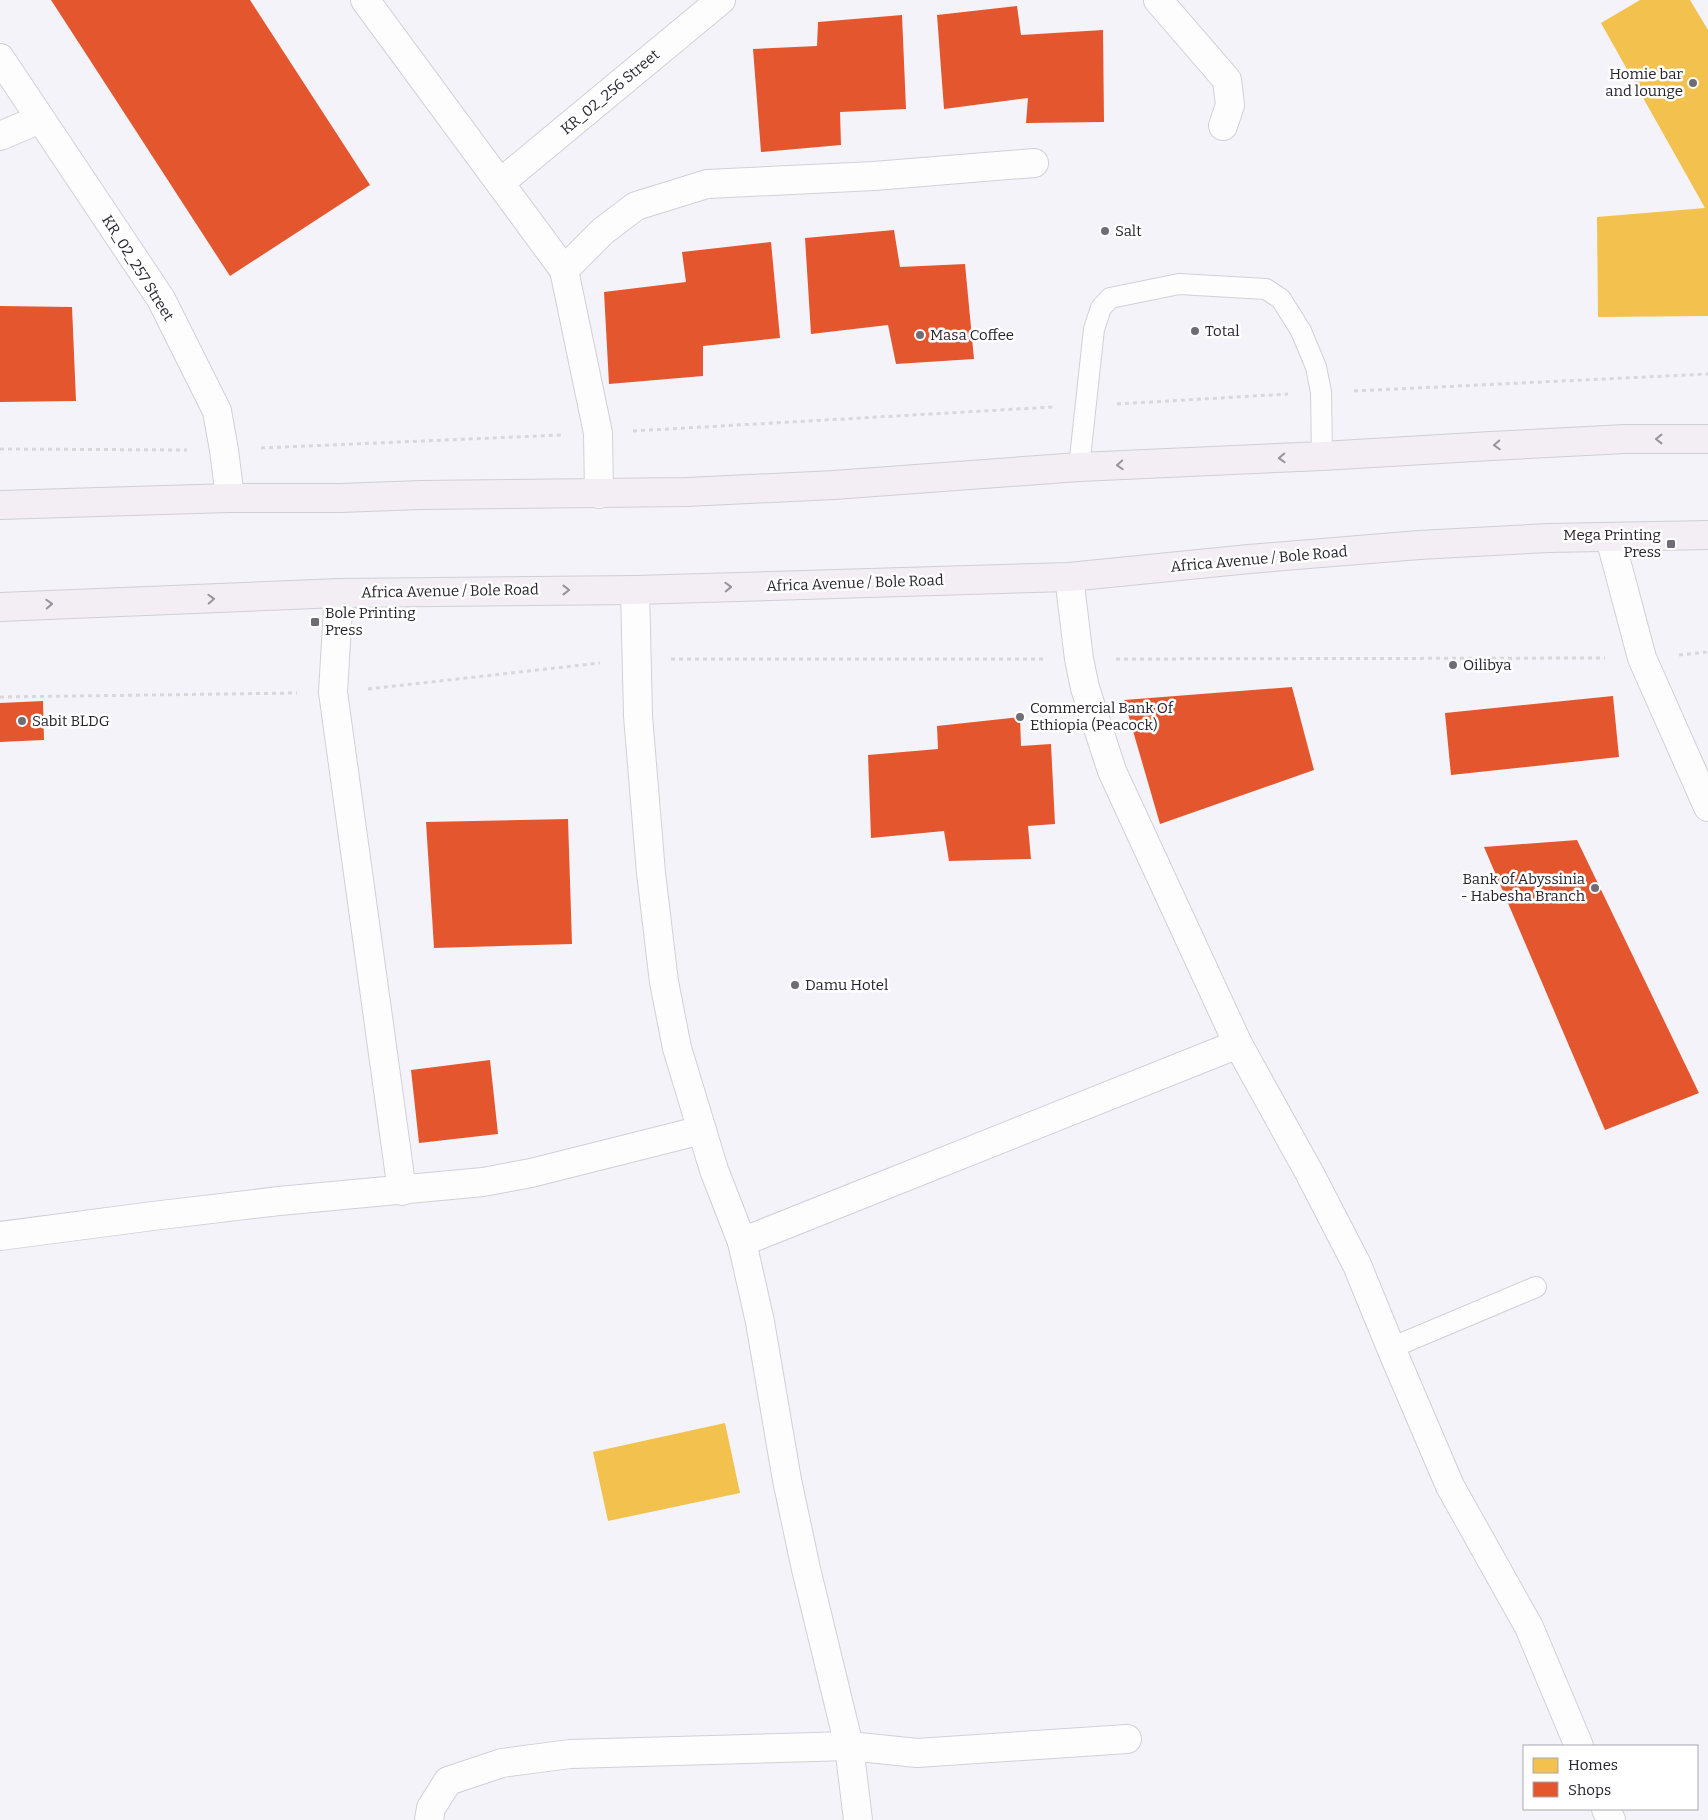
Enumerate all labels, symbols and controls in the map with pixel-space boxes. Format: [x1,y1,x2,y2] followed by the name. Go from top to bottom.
[557,45,663,138] street label: KR_02_256 Street
[1605,65,1683,100] place label: Homie bar and lounge
[1687,77,1699,89] marker: Homie bar and lounge
[98,212,178,325] street label: KR_02_257 Street
[1115,222,1142,240] place label: Salt
[1099,225,1111,237] marker: Salt
[1205,322,1239,340] place label: Total
[1189,325,1201,337] marker: Total
[930,326,1014,344] place label: Masa Coffee
[914,329,926,341] marker: Masa Coffee
[1655,434,1663,444] one-way arrow
[1493,440,1501,451] one-way arrow
[1278,453,1286,463] one-way arrow
[1116,460,1124,471] one-way arrow
[1563,526,1661,561] place label: Mega Printing Press
[1665,538,1677,550] marker: Mega Printing Press
[1170,542,1348,576] street label: Africa Avenue / Bole Road
[766,571,944,595] street label: Africa Avenue / Bole Road
[361,580,539,602] street label: Africa Avenue / Bole Road
[725,581,733,592] one-way arrow
[562,585,570,595] one-way arrow
[207,593,215,604] one-way arrow
[45,599,53,609] one-way arrow
[325,604,416,639] place label: Bole Printing Press
[309,616,321,628] marker: Bole Printing Press
[1463,656,1511,674] place label: Oilibya
[1447,659,1459,671] marker: Oilibya
[1030,699,1175,734] place label: Commercial Bank Of Ethiopia (Peacock)
[1014,711,1026,723] marker: Commercial Bank Of Ethiopia (Peacock)
[32,712,110,730] place label: Sabit BLDG
[16,715,28,727] marker: Sabit BLDG
[1461,870,1586,905] place label: Bank of Abyssinia - Habesha Branch
[1589,882,1601,894] marker: Bank of Abyssinia - Habesha Branch
[805,976,888,994] place label: Damu Hotel
[789,979,801,991] marker: Damu Hotel
[1523,1745,1698,1810] legend
[1568,1756,1618,1774] text: Homes
[1568,1781,1611,1799] text: Shops

